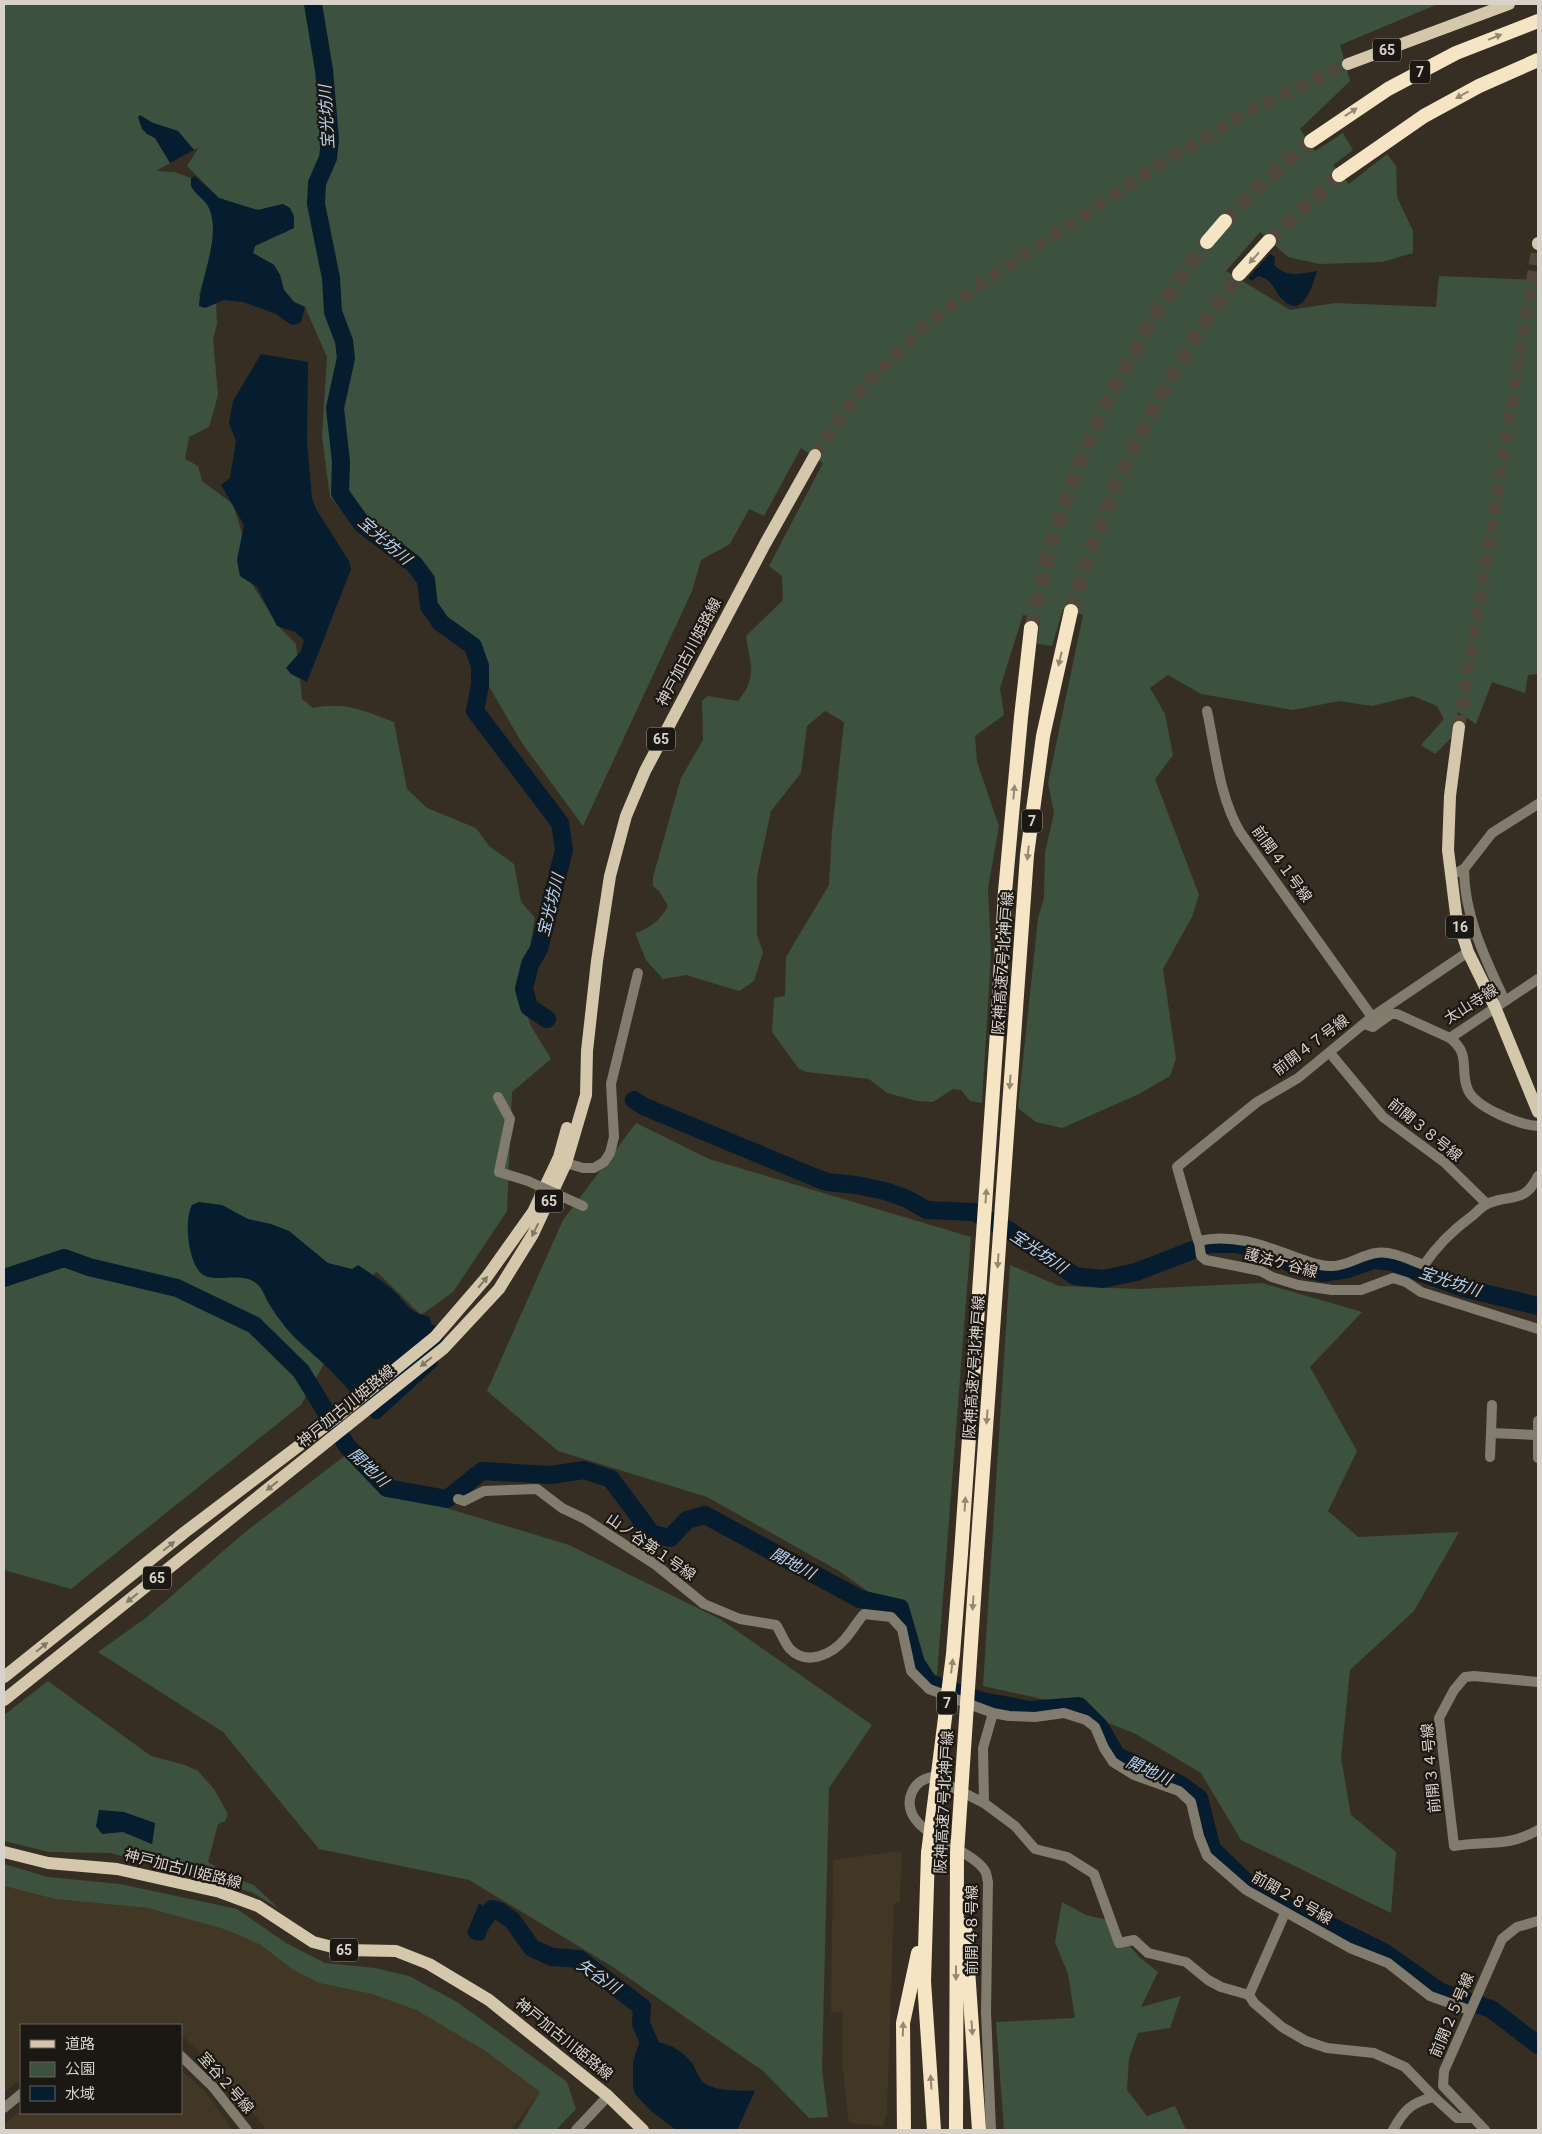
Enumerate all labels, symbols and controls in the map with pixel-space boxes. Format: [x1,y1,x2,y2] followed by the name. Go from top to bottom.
[1488,33,1502,41] one-way arrow
[1373,38,1401,62] road number: 65
[1410,61,1430,84] road number: 7
[315,83,338,149] water label: 宝光坊川
[1456,91,1469,100] one-way arrow
[1345,108,1358,117] one-way arrow
[1248,251,1260,263] one-way arrow
[354,512,417,570] water label: 宝光坊川
[653,595,725,709] street label: 神戸加古川姫路線
[1056,651,1064,666] one-way arrow
[647,728,675,751] road number: 65
[1010,783,1018,799] one-way arrow
[1022,809,1042,832] road number: 7
[1248,822,1316,906] street label: 前開４１号線
[1024,846,1032,862] one-way arrow
[534,870,568,938] water label: 宝光坊川
[989,891,1017,1035] street label: 阪神高速7号北神戸線
[1446,916,1474,939] road number: 16
[1441,980,1501,1028] street label: 太山寺線
[1270,1011,1352,1079] street label: 前開４７号線
[1006,1074,1014,1090] one-way arrow
[1384,1095,1466,1165] street label: 前開３８号線
[983,1188,991,1204] one-way arrow
[535,1190,563,1212] road number: 65
[531,1223,539,1237] one-way arrow
[1007,1226,1072,1278] water label: 宝光坊川
[1242,1245,1320,1281] street label: 護法ケ谷線
[993,1253,1001,1269] one-way arrow
[1416,1263,1485,1301] water label: 宝光坊川
[477,1276,488,1288] one-way arrow
[960,1295,988,1439] street label: 阪神高速7号北神戸線
[420,1357,433,1368] one-way arrow
[294,1361,398,1451] street label: 神戸加古川姫路線
[982,1409,990,1425] one-way arrow
[345,1444,394,1492] water label: 開地川
[265,1481,279,1491] one-way arrow
[961,1496,969,1512] one-way arrow
[603,1510,699,1584] street label: 山ノ谷第１号線
[162,1540,175,1551] one-way arrow
[767,1544,820,1584] water label: 開地川
[143,1566,171,1590] road number: 65
[125,1593,138,1604] one-way arrow
[969,1595,977,1611] one-way arrow
[35,1641,48,1652] one-way arrow
[948,1657,956,1673] one-way arrow
[937,1692,957,1715] road number: 7
[1418,1722,1444,1814] street label: 前開３４号線
[931,1730,957,1874] street label: 阪神高速7号北神戸線
[1123,1752,1176,1790] water label: 開地川
[123,1846,243,1892] street label: 神戸加古川姫路線
[1249,1868,1335,1928] street label: 前開２８号線
[963,1885,981,1975] street label: 前開４８号線
[330,1938,358,1962] road number: 65
[574,1955,626,1999] water label: 矢谷川
[952,1965,960,1981] one-way arrow
[1426,1970,1478,2060] street label: 前開２５号線
[512,1994,616,2084] street label: 神戸加古川姫路線
[968,2020,976,2036] one-way arrow
[900,2021,908,2037] one-way arrow
[20,2024,182,2114] legend
[65,2035,95,2053] text: 道路
[195,2049,257,2117] street label: 室谷２号線
[65,2060,95,2078] text: 公園
[927,2073,935,2089] one-way arrow
[65,2085,95,2103] text: 水域

